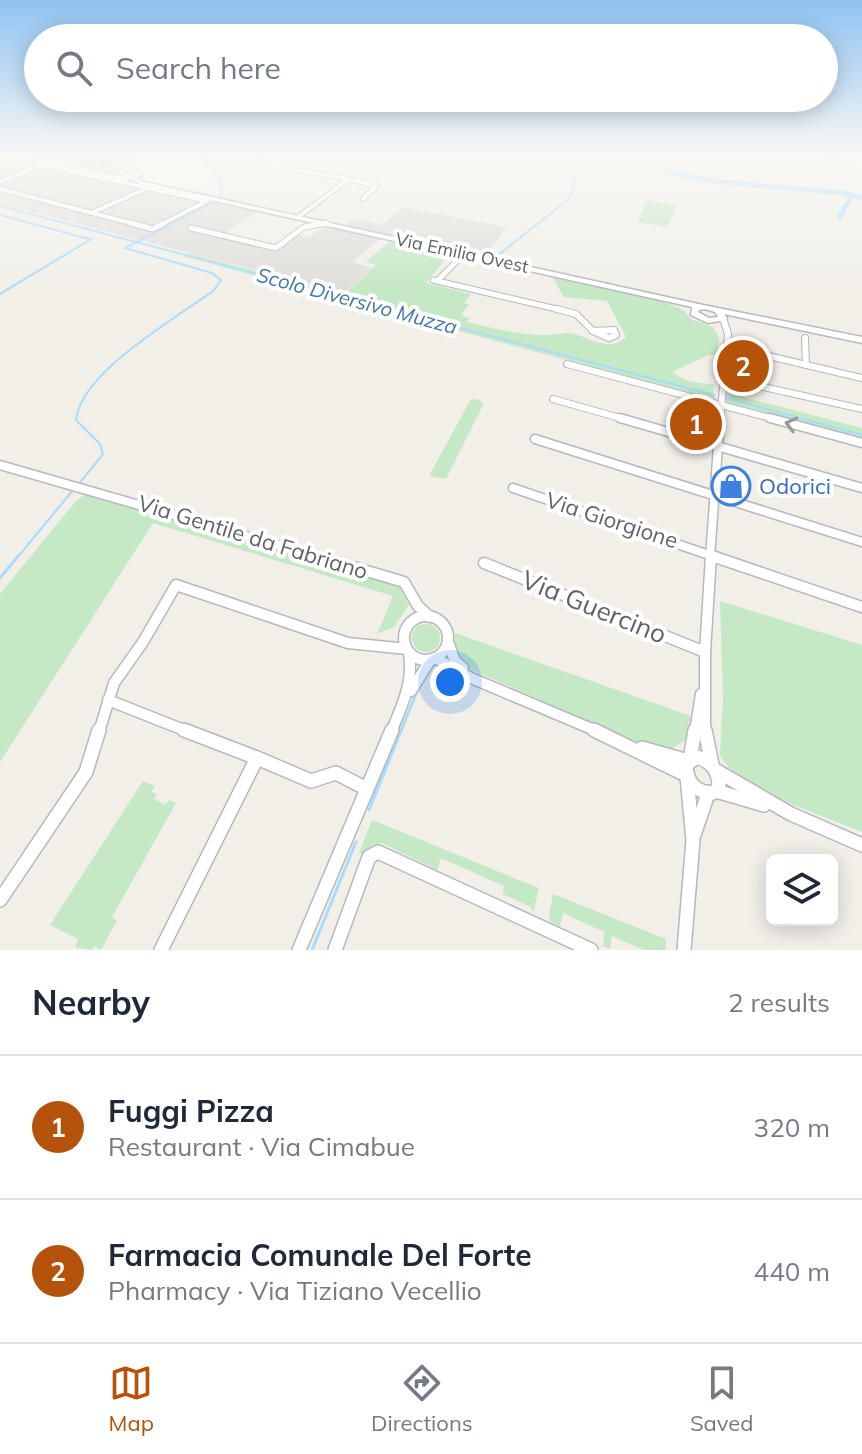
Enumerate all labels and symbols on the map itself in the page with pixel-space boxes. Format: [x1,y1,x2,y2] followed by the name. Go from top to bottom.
[394,227,531,278] street label: Via Emilia Ovest
[254,262,460,339] water label: Scolo Diversivo Muzza
[717,336,769,396] pin: 2
[670,394,722,454] pin: 1
[785,417,799,434] one-way arrow
[710,465,752,507] shop icon: Odorici
[759,472,831,500] place label: Odorici
[542,485,682,555] street label: Via Giorgione
[135,489,371,585] street label: Via Gentile da Fabriano
[517,563,671,651] street label: Via Guercino
[430,662,470,702] your location

